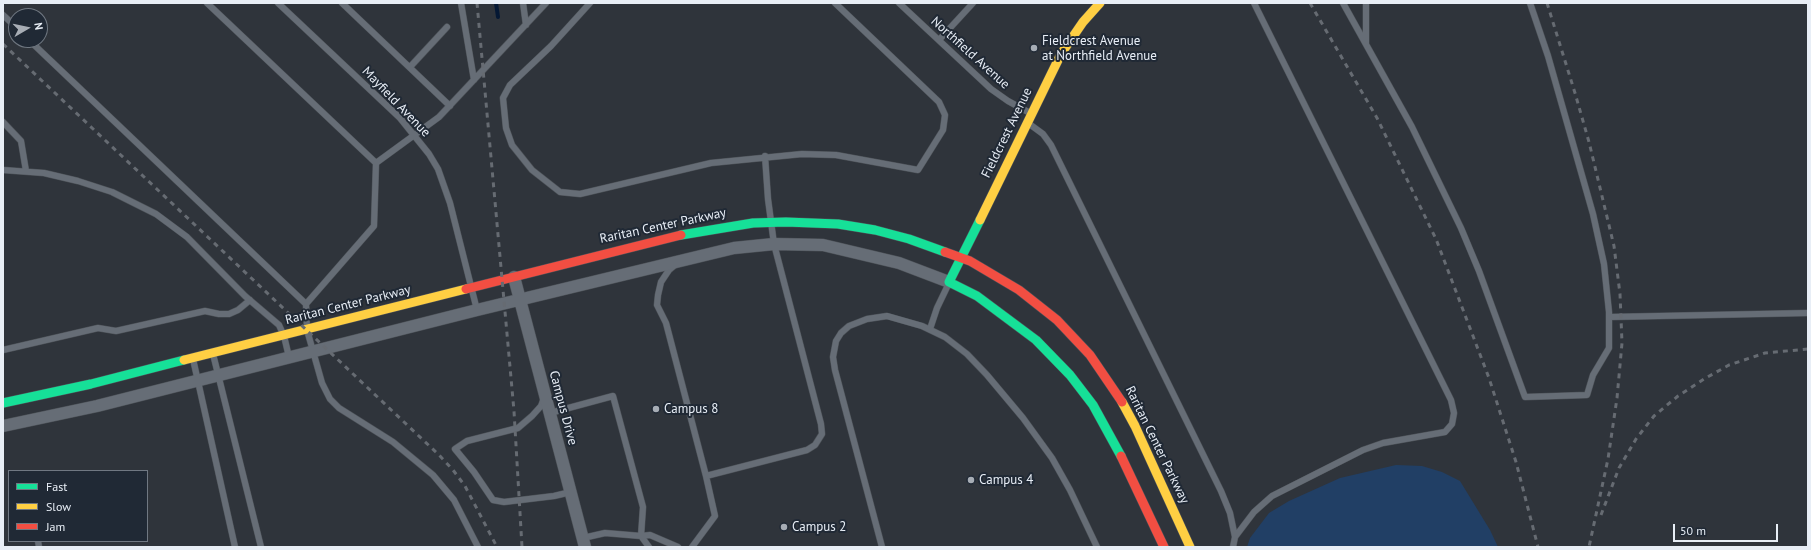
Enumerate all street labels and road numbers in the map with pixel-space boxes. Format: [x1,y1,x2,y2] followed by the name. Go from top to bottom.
[927,14,1013,92] street label: Northfield Avenue
[359,64,433,140] street label: Mayfield Avenue
[978,85,1036,181] street label: Fieldcrest Avenue
[598,205,728,247] street label: Raritan Center Parkway
[284,282,412,328] street label: Raritan Center Parkway
[546,369,580,447] street label: Campus Drive
[1122,384,1192,506] street label: Raritan Center Parkway

